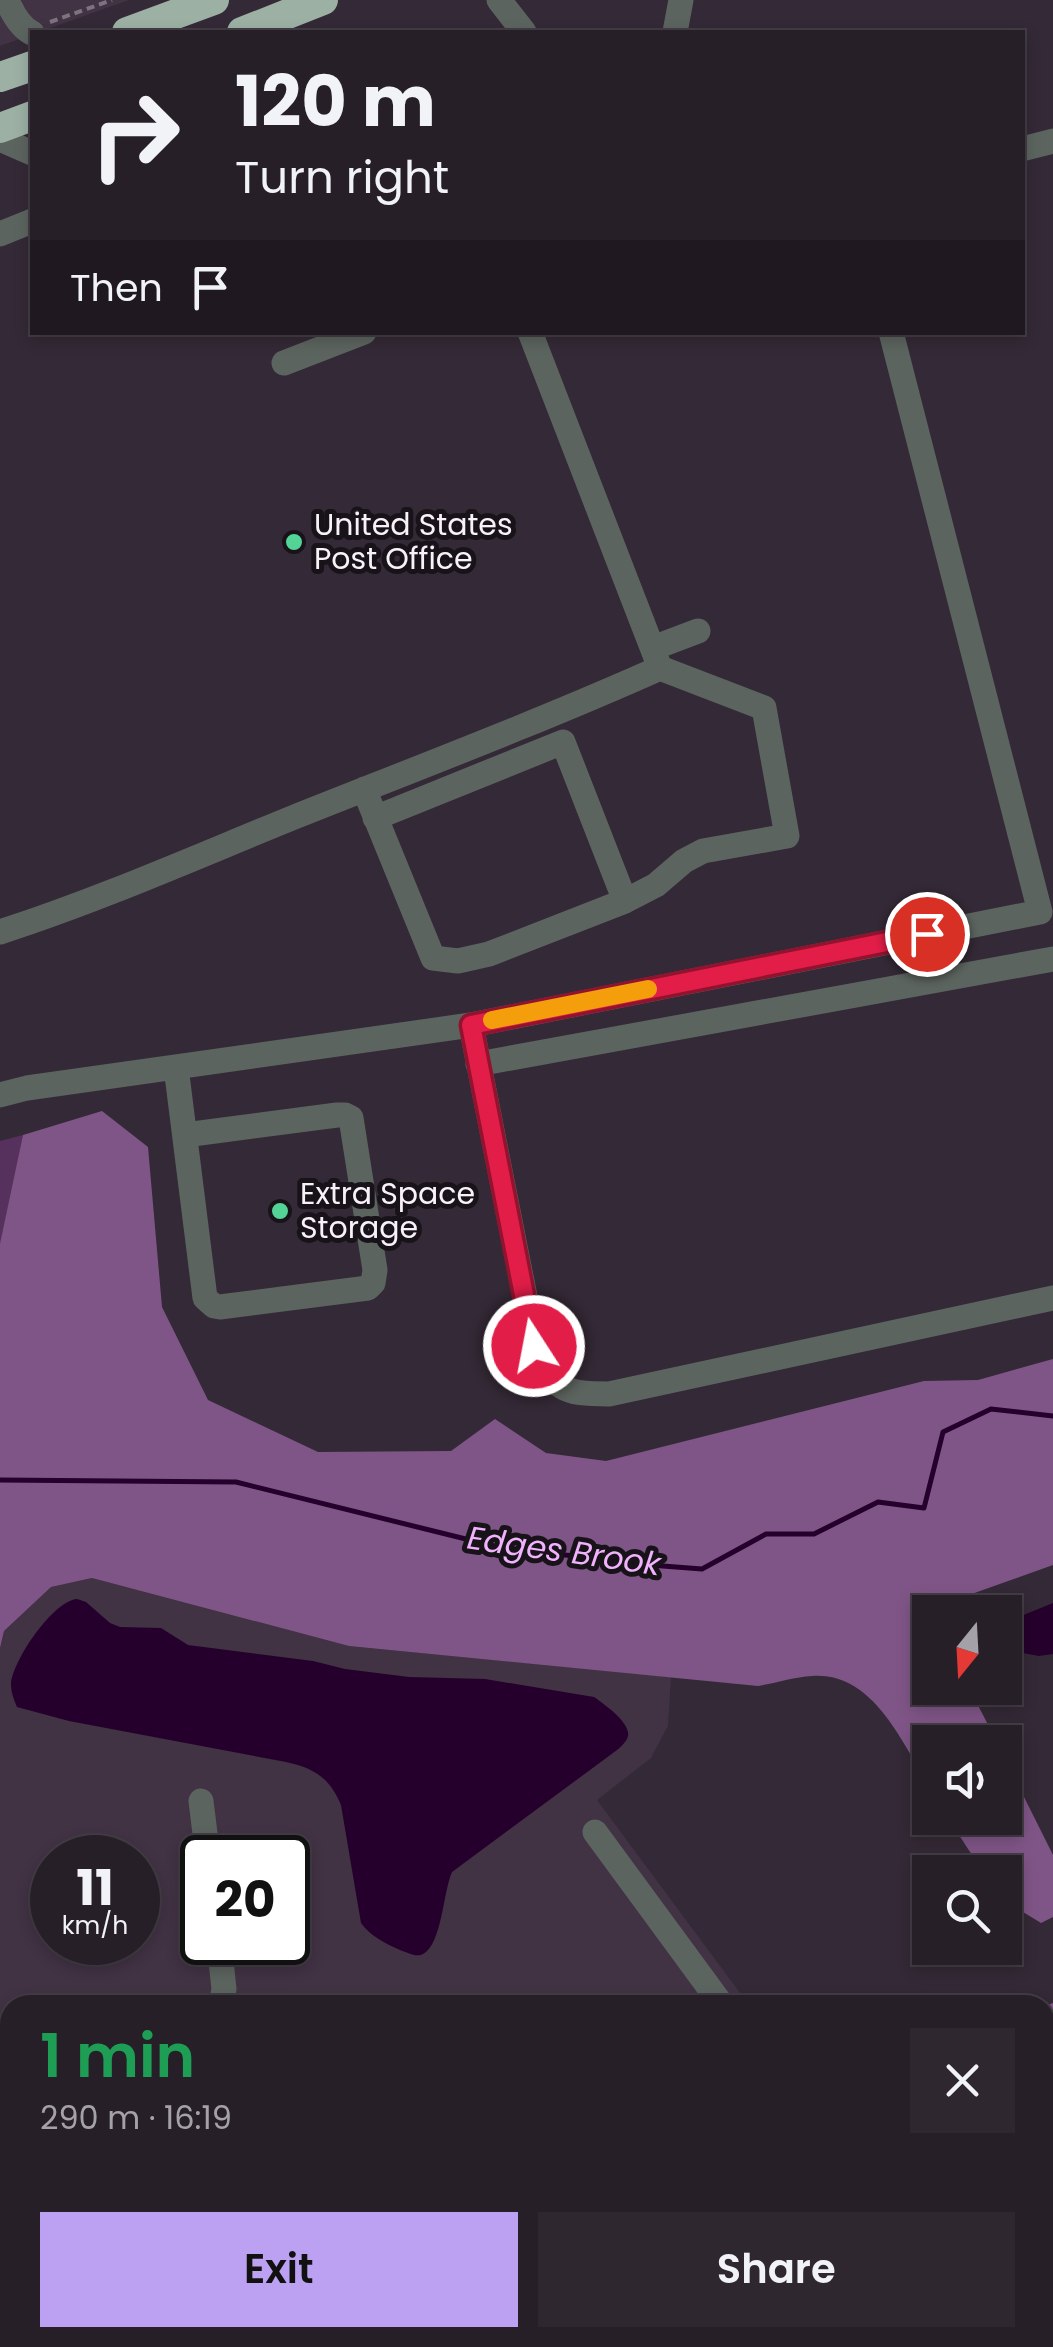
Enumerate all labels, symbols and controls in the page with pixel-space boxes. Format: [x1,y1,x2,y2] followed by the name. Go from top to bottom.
[235,52,436,151] text: 120 m
[70,70,200,200] icon: right
[235,146,449,209] text: Turn right
[183,260,238,315] icon: arrive
[70,261,163,314] text: Then
[314,503,513,580] place label: United States Post Office
[283,531,305,553] marker: United States Post Office
[885,892,970,977] pin
[900,907,955,962] icon: arrive
[300,1172,475,1249] place label: Extra Space Storage
[269,1200,291,1222] marker: Extra Space Storage
[482,1294,586,1398] position arrow
[465,1515,665,1587] water label: Edges Brook
[912,1595,1022,1705] north arrow
[912,1595,1022,1965] map controls
[912,1725,1022,1835] button: sound
[180,1835,310,1965] speed limit sign: 20
[76,1852,114,1923] text: 11
[912,1855,1022,1965] button: search
[62,1908,128,1943] text: km/h
[40,2014,195,2098] text: 1 min
[910,2028,1015,2133] button: close
[40,2095,232,2140] text: 290 m · 16:19
[40,2212,518,2327] button: Exit
[538,2212,1015,2327] button: Share

